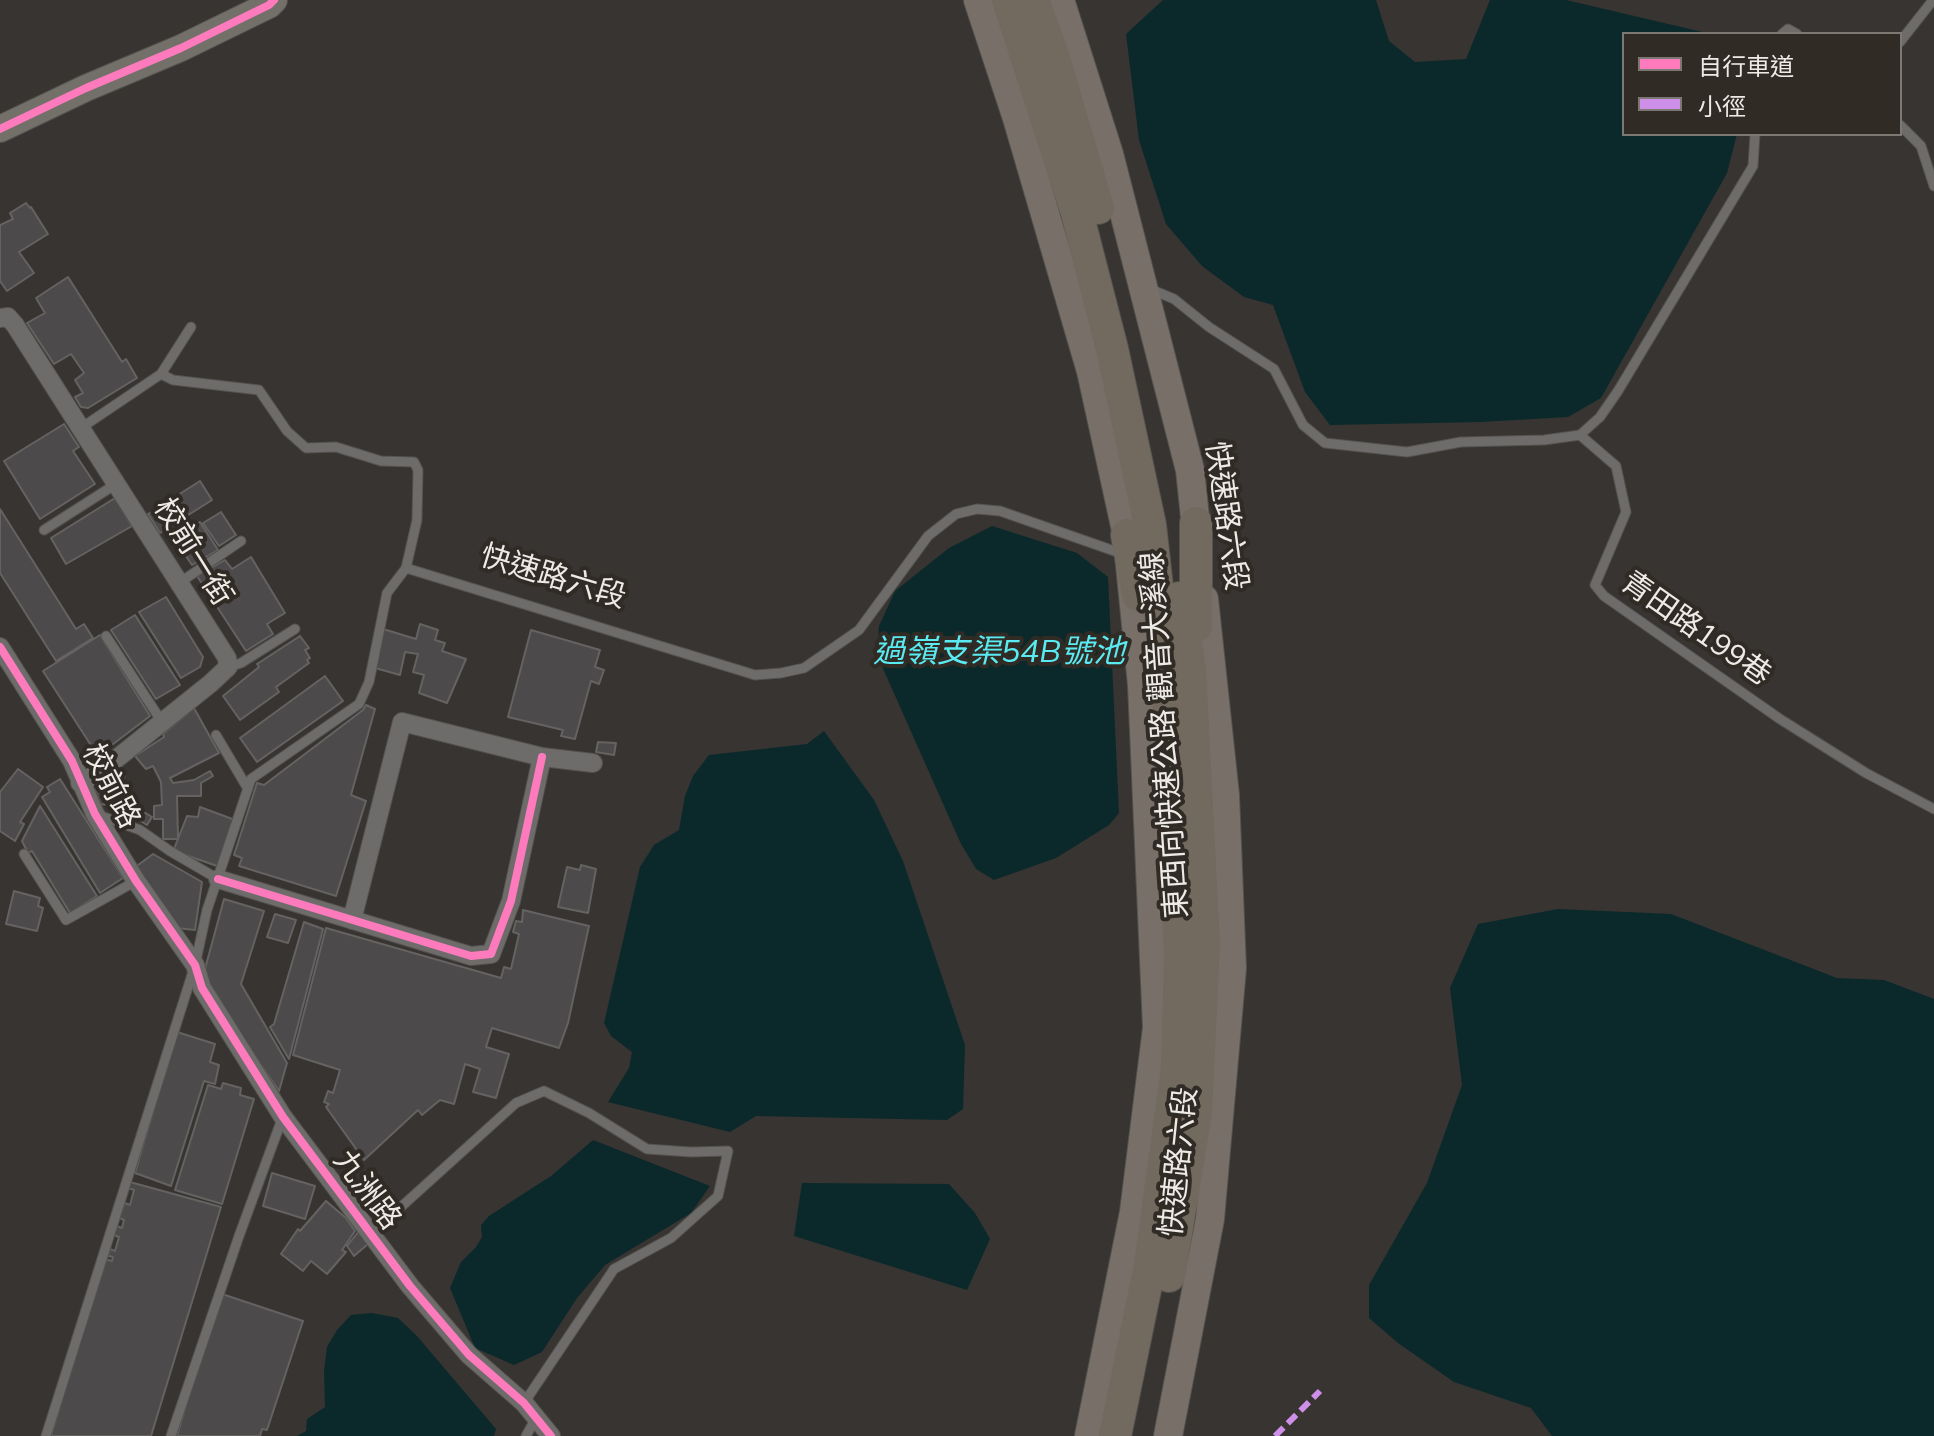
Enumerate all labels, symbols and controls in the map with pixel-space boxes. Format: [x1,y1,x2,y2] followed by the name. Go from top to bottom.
[1622,32,1902,136] legend
[1698,51,1794,81] text: 自行車道
[1698,91,1746,121] text: 小徑
[1198,439,1254,593] street label: 快速路六段
[146,492,240,612] street label: 校前一街
[476,538,630,616] street label: 快速路六段
[1134,550,1196,920] street label: 東西向快速公路 觀音大溪線
[1614,564,1778,694] street label: 青田路199巷
[873,633,1125,671] water label: 過嶺支渠54B號池
[75,738,147,834] street label: 校前路
[1153,1086,1205,1238] street label: 快速路六段
[326,1143,408,1237] street label: 九洲路

